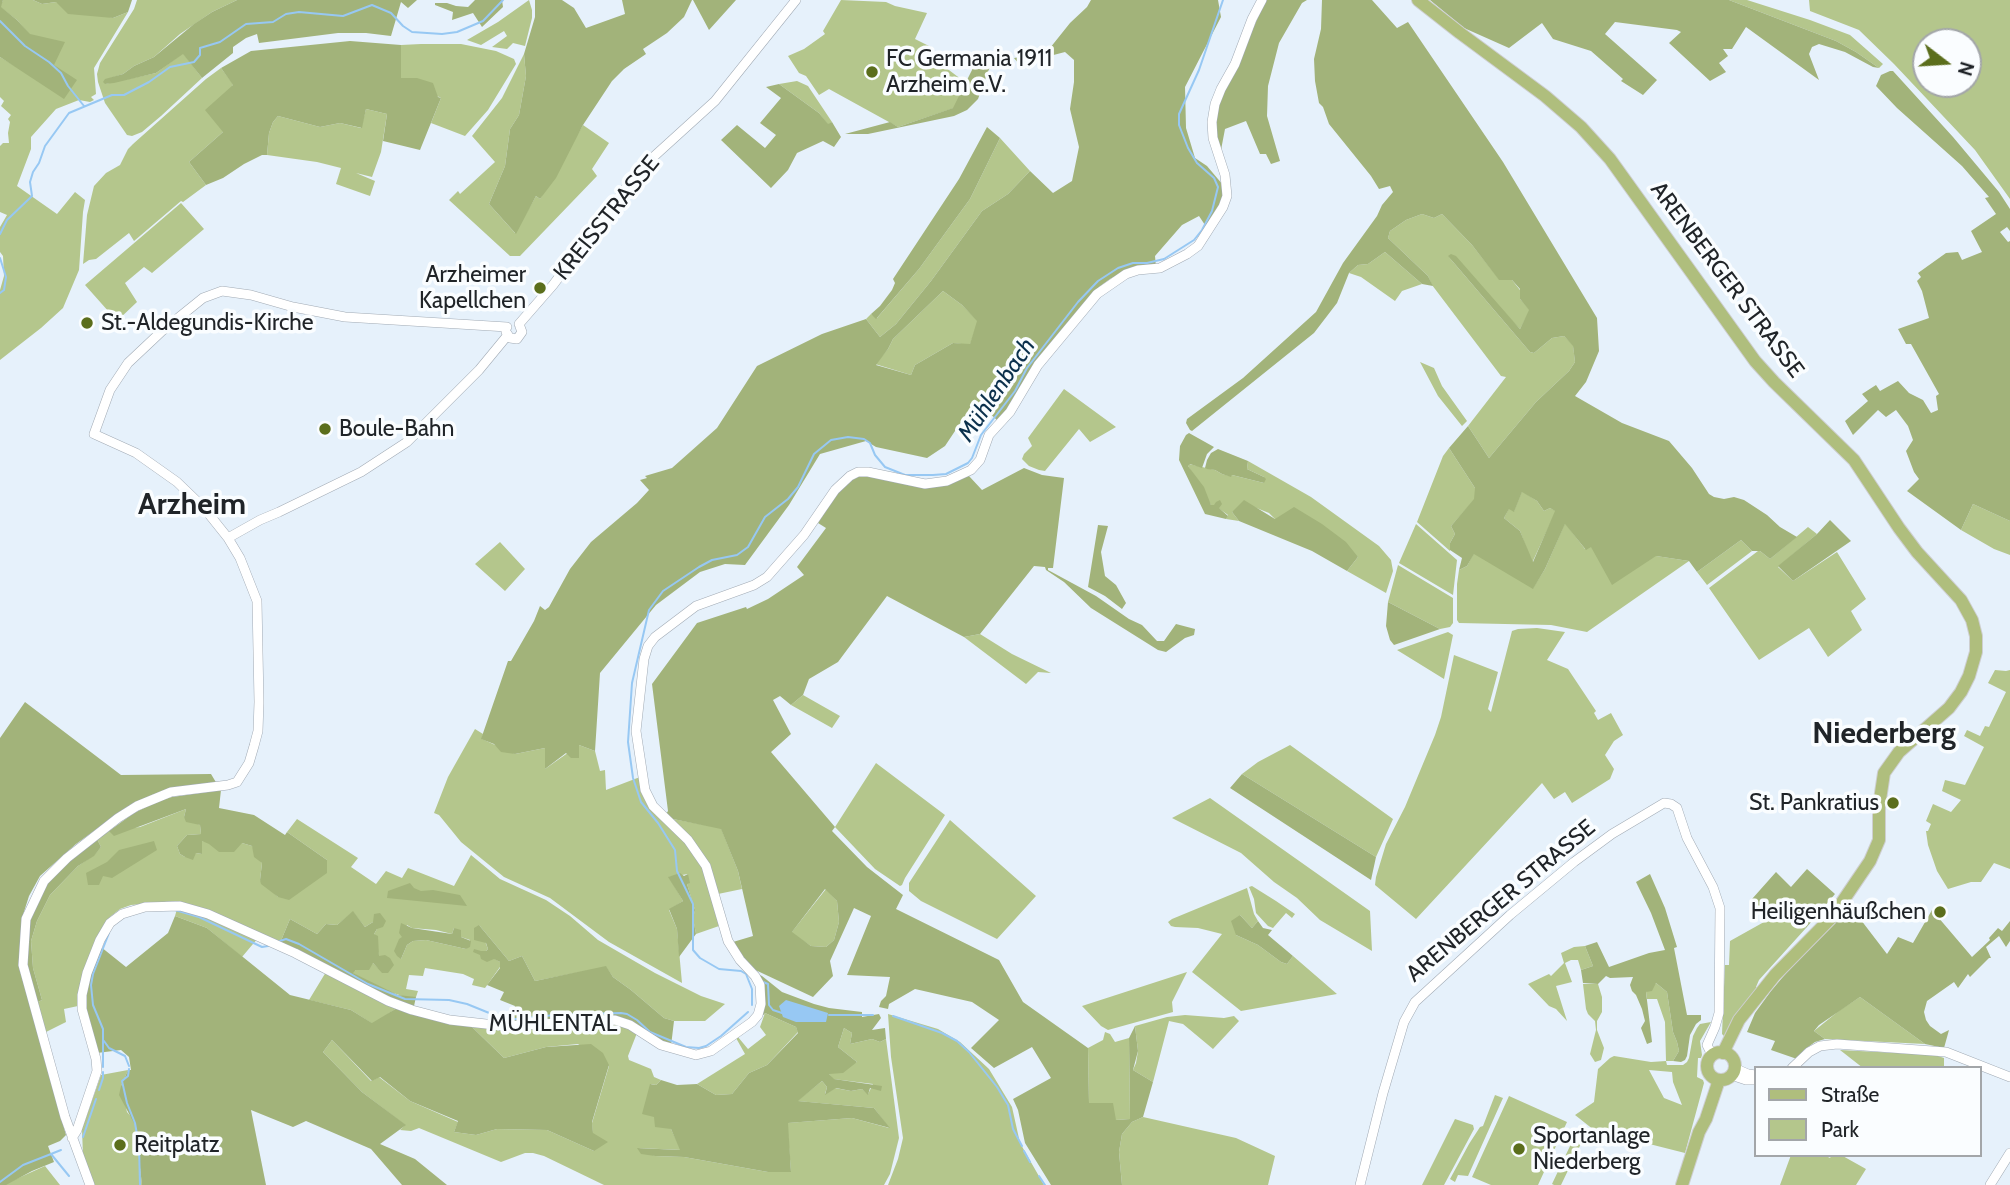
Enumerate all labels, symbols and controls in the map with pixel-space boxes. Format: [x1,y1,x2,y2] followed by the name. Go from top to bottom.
[1912,28,1982,98] north arrow
[886,45,1052,99] place label: FC Germania 1911 Arzheim e.V.
[1953,59,1979,78] text: N
[864,64,880,80] marker: FC Germania 1911 Arzheim e.V.
[548,150,666,286] street label: KREISSTRASSE
[1644,177,1810,383] street label: ARENBERGER STRASSE
[419,261,526,315] place label: Arzheimer Kapellchen
[532,280,548,296] marker: Arzheimer Kapellchen
[101,309,314,337] place label: St.-Aldegundis-Kirche
[79,315,95,331] marker: St.-Aldegundis-Kirche
[952,333,1042,447] water label: Mühlenbach
[339,415,454,443] place label: Boule-Bahn
[317,421,333,437] marker: Boule-Bahn
[138,487,246,523] district label: Arzheim
[1812,716,1956,752] district label: Niederberg
[1749,789,1879,817] place label: St. Pankratius
[1885,795,1901,811] marker: St. Pankratius
[1401,814,1601,988] street label: ARENBERGER STRASSE
[1751,898,1926,926] place label: Heiligenhäußchen
[1932,904,1948,920] marker: Heiligenhäußchen
[489,1010,617,1038] street label: MÜHLENTAL
[1755,1066,1982,1157] legend
[1821,1082,1879,1107] text: Straße
[1821,1117,1859,1142] text: Park
[1533,1122,1650,1176] place label: Sportanlage Niederberg
[134,1131,219,1159] place label: Reitplatz
[112,1137,128,1153] marker: Reitplatz
[1511,1141,1527,1157] marker: Sportanlage Niederberg

